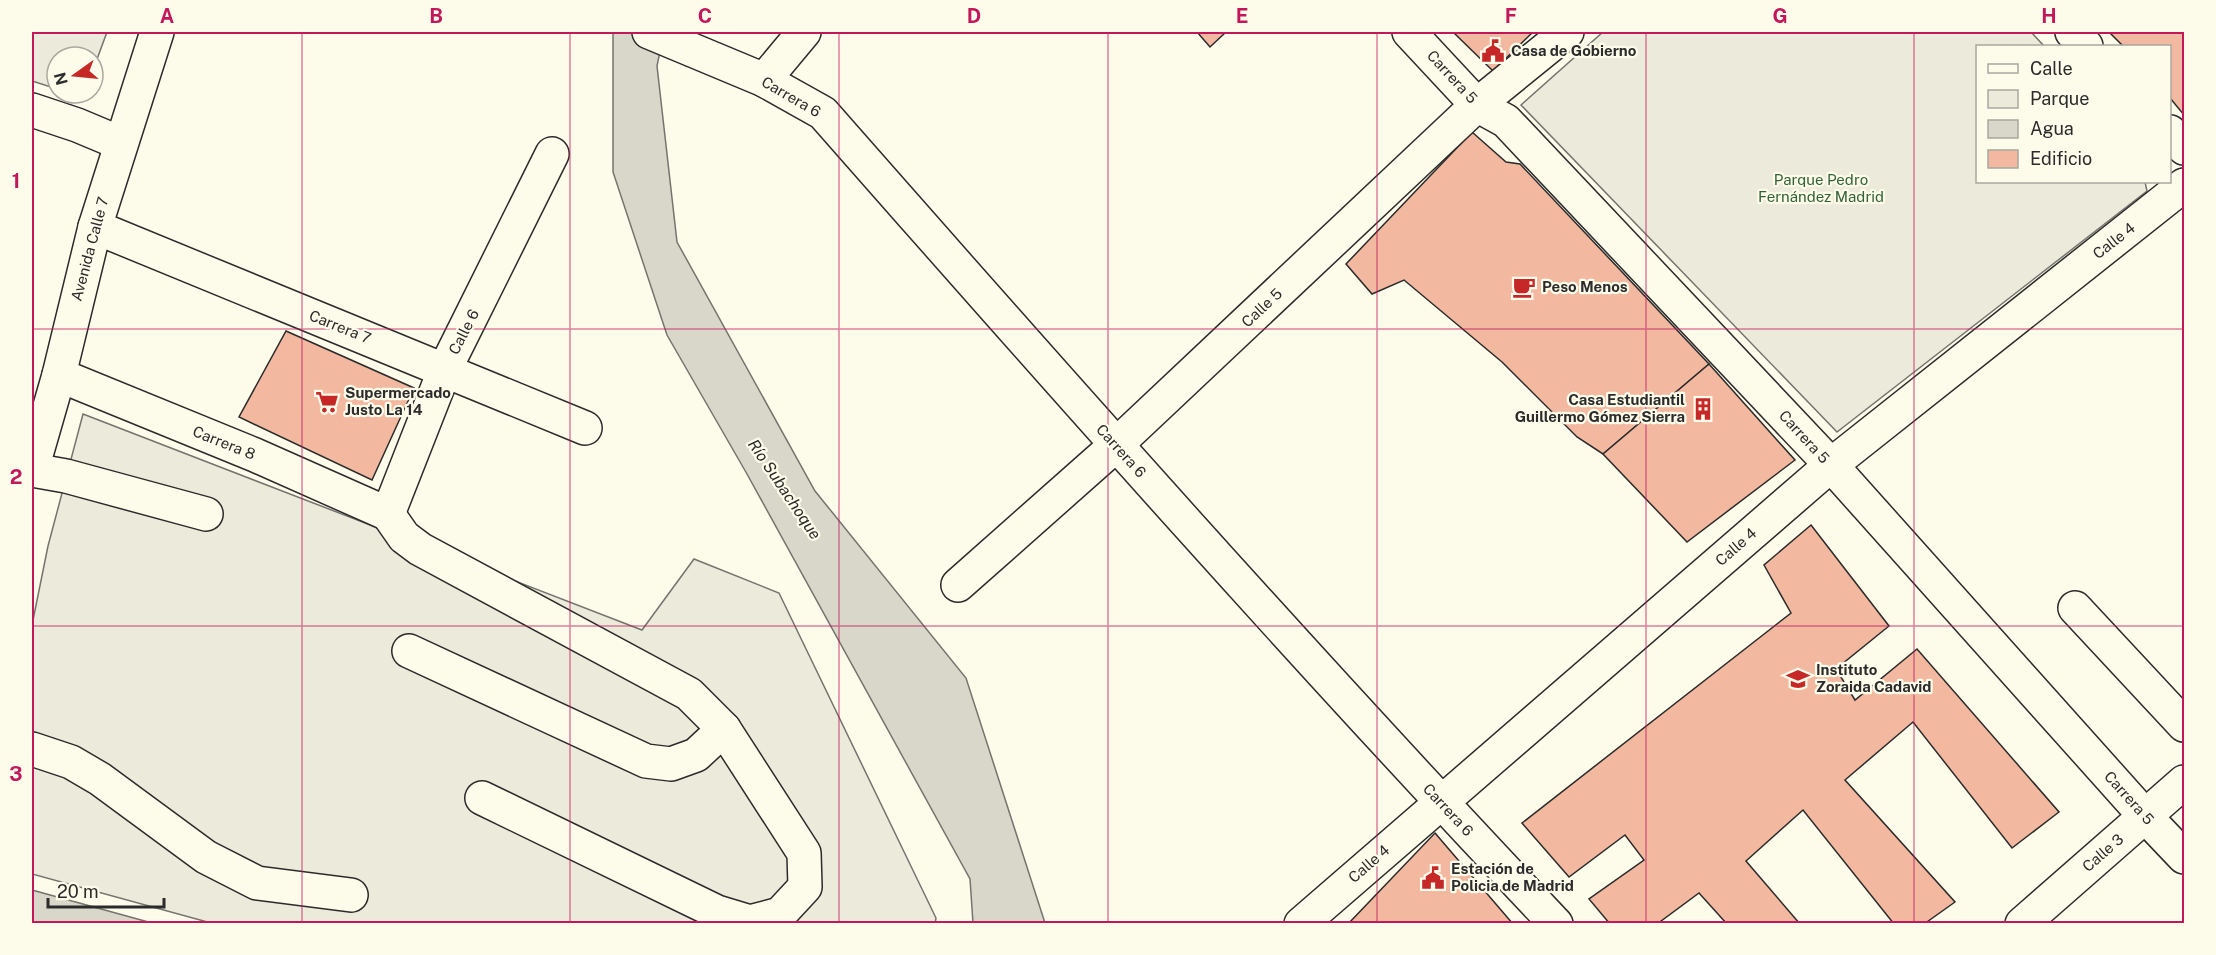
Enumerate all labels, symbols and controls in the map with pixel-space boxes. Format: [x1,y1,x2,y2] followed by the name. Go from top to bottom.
[160,4,174,28] text: A
[429,4,443,28] text: B
[698,4,712,28] text: C
[967,4,981,28] text: D
[1236,4,1248,28] text: E
[1505,4,1517,28] text: F
[1772,4,1788,28] text: G
[2041,4,2057,28] text: H
[1480,38,1506,64] public building icon: Casa de Gobierno
[1511,42,1637,59] place label: Casa de Gobierno
[45,45,105,105] north arrow
[1976,45,2171,183] legend
[1424,47,1481,107] street label: Carrera 5
[2030,58,2073,79] text: Calle
[50,70,72,87] text: N
[759,73,824,120] street label: Carrera 6
[2030,88,2090,109] text: Parque
[2030,118,2074,139] text: Agua
[2030,148,2092,169] text: Edificio
[12,169,20,193] text: 1
[1758,171,1884,205] park label: Parque Pedro Fernández Madrid
[67,195,112,303] street label: Avenida Calle 7
[2089,219,2138,262] street label: Calle 4
[1511,274,1537,300] cafe icon: Peso Menos
[1542,278,1628,295] place label: Peso Menos
[1238,285,1285,330] street label: Calle 5
[307,306,374,347] street label: Carrera 7
[445,306,482,357] street label: Calle 6
[345,384,451,418] place label: Supermercado Justo La 14
[314,389,340,415] supermarket icon: Supermercado Justo La 14
[1515,391,1685,425] place label: Casa Estudiantil Guillermo Gómez Sierra
[1690,396,1716,422] building icon: Casa Estudiantil Guillermo Gómez Sierra
[1776,407,1833,467] street label: Carrera 5
[1093,421,1150,481] street label: Carrera 6
[190,422,258,463] street label: Carrera 8
[744,436,825,543] water label: Río Subachoque
[10,465,22,489] text: 2
[1712,524,1760,569] street label: Calle 4
[1816,661,1931,695] place label: Instituto Zoraida Cadavid
[1785,666,1811,692] school or university icon: Instituto Zoraida Cadavid
[9,762,23,786] text: 3
[2101,768,2158,828] street label: Carrera 5
[1420,780,1477,839] street label: Carrera 6
[2079,830,2127,875] street label: Calle 3
[1345,841,1393,886] street label: Calle 4
[1451,860,1574,894] place label: Estación de Policia de Madrid
[1420,865,1446,891] public building icon: Estación de Policia de Madrid
[48,871,164,909] scale bar
[57,881,99,902] text: 20 m

